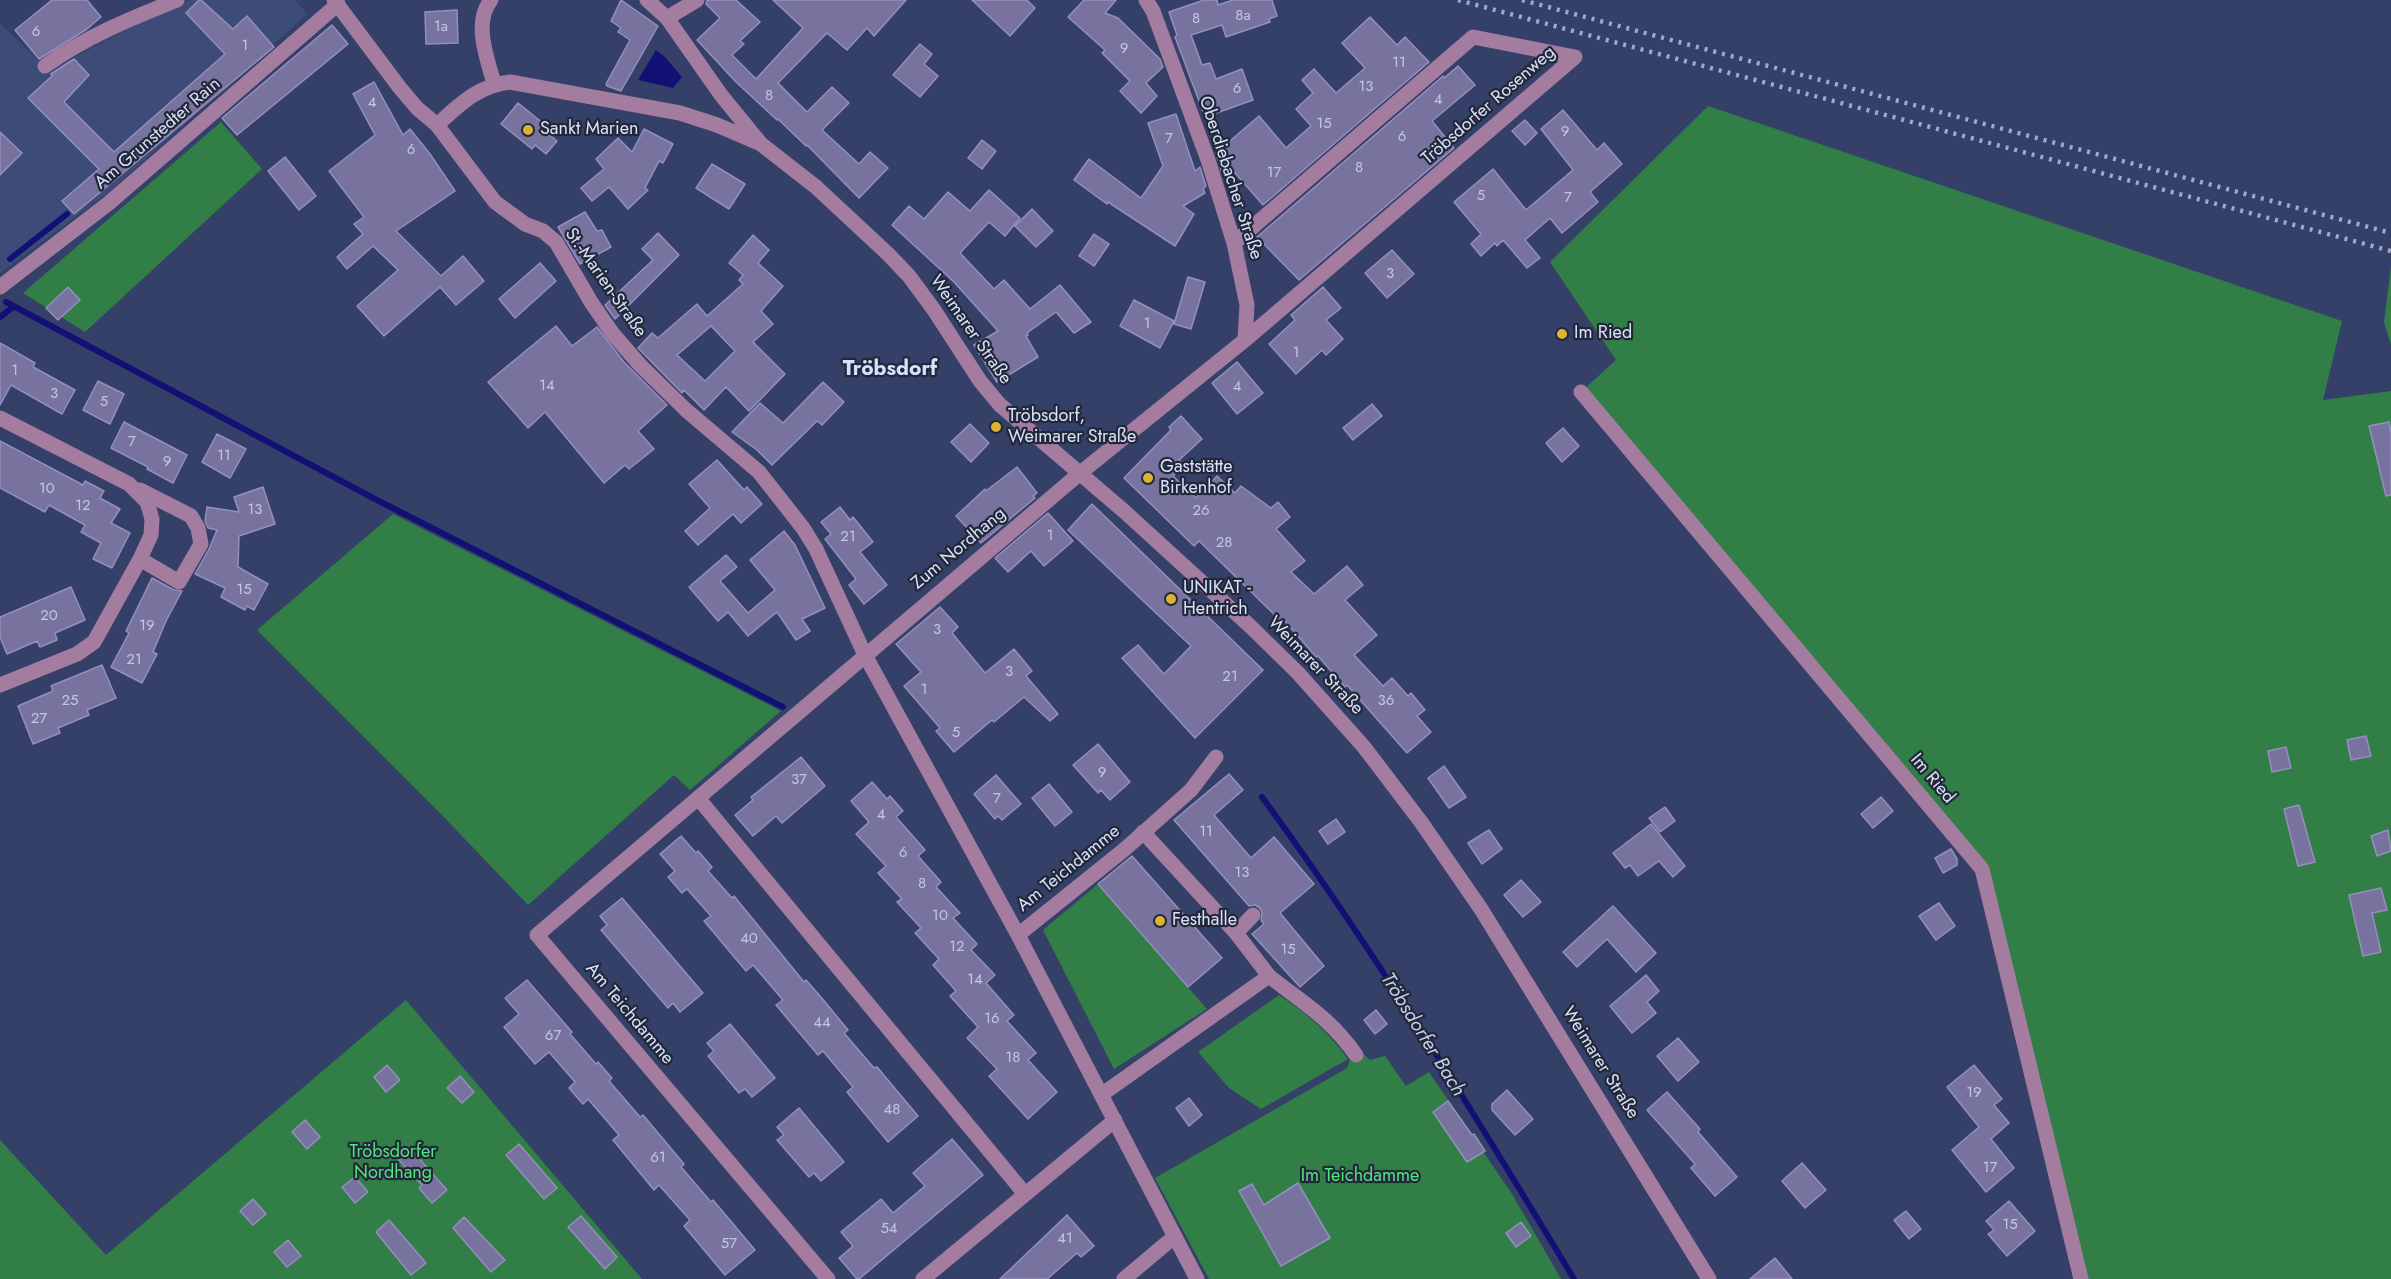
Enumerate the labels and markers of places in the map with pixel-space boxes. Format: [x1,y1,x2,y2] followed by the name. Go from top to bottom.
[540,119,638,141] place label: Sankt Marien
[521,123,535,137] marker: Sankt Marien
[1574,323,1632,345] place label: Im Ried
[1555,327,1569,341] marker: Im Ried
[1008,406,1136,448] place label: Tröbsdorf, Weimarer Straße
[989,420,1003,434] marker: Tröbsdorf, Weimarer Straße
[1160,457,1232,500] place label: Gaststätte Birkenhof
[1141,471,1155,485] marker: Gaststätte Birkenhof
[1183,578,1251,620] place label: UNIKAT - Hentrich
[1164,592,1178,606] marker: UNIKAT - Hentrich
[1172,910,1237,932] place label: Festhalle
[1153,914,1167,928] marker: Festhalle

